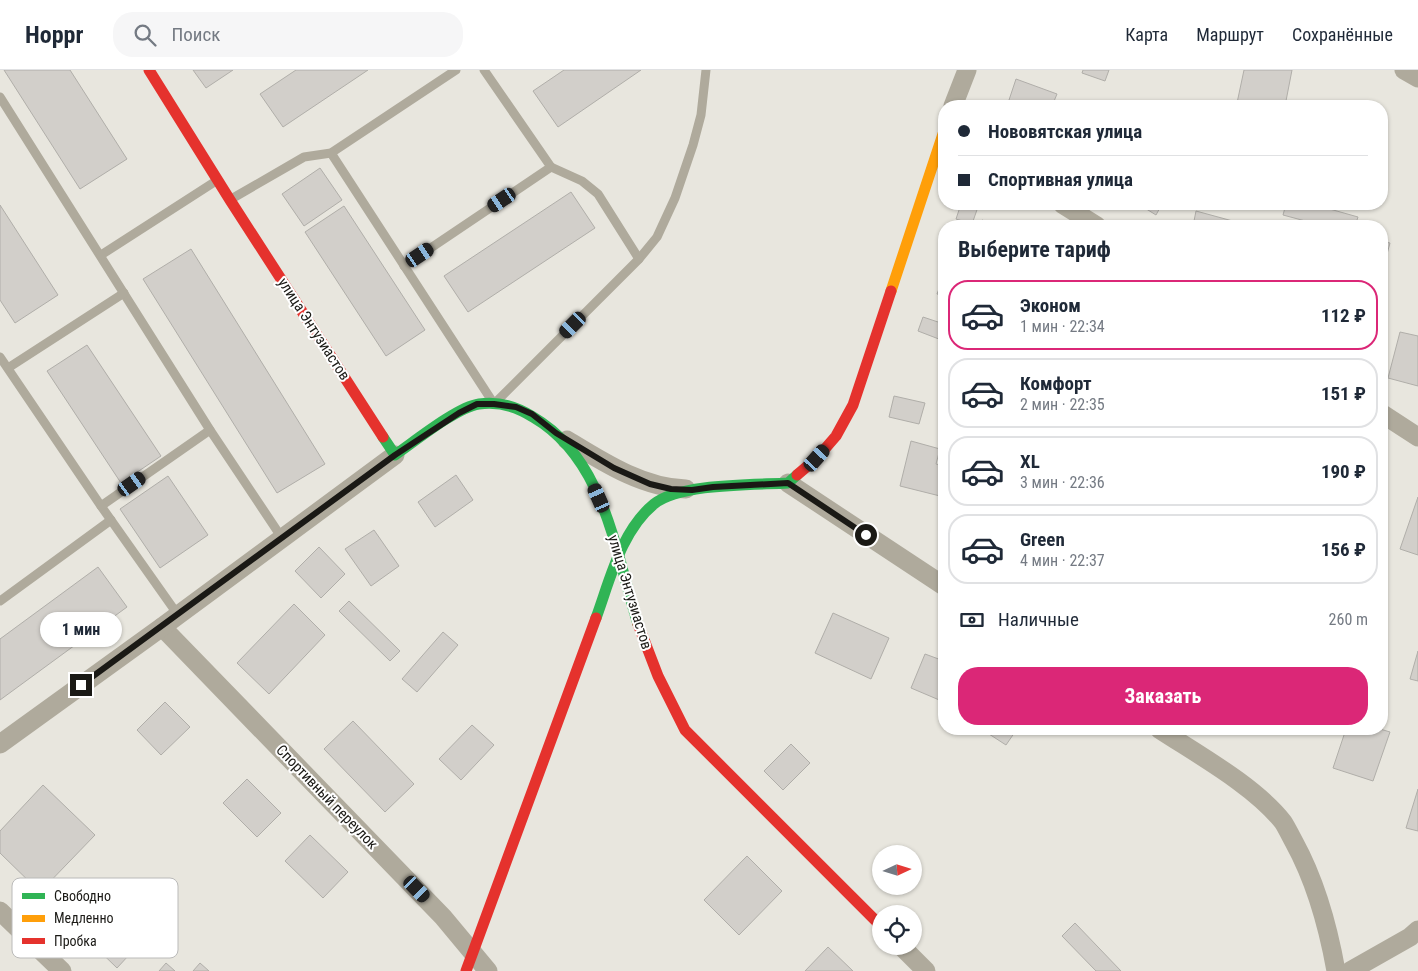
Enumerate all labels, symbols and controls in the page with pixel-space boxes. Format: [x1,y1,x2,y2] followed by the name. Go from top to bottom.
[113,12,463,57] search box
[25,21,83,49] text: Hoppr
[131,21,159,49] icon: search
[171,23,220,46] text: Поиск
[1125,24,1168,45] text: Карта
[1196,24,1264,45] text: Маршрут
[1292,24,1393,45] text: Сохранённые
[988,120,1142,143] text: Нововятская улица
[988,168,1133,191] text: Спортивная улица
[485,185,518,215] car
[958,237,1111,262] text: Выберите тариф
[403,240,436,270] car
[274,274,354,384] street label: улица Энтузиастов
[960,293,1005,338] icon: car
[1020,294,1081,317] text: Эконом
[1321,304,1366,327] text: 112 ₽
[557,309,588,341] car
[1020,317,1105,336] text: 1 мин · 22:34
[960,371,1005,416] icon: car
[1020,372,1092,395] text: Комфорт
[1321,382,1366,405] text: 151 ₽
[1020,395,1105,414] text: 2 мин · 22:35
[801,442,832,474] car
[960,449,1005,494] icon: car
[1020,450,1040,473] text: XL
[1321,460,1366,483] text: 190 ₽
[115,469,148,499] car
[1020,473,1105,492] text: 3 мин · 22:36
[586,481,611,515] car
[855,524,877,546] route start
[960,527,1005,572] icon: car
[1020,528,1065,551] text: Green
[604,533,656,651] street label: улица Энтузиастов
[1321,538,1366,561] text: 156 ₽
[1020,551,1105,570] text: 4 мин · 22:37
[958,606,986,634] icon: cash
[998,608,1079,631] text: Наличные
[1329,610,1368,629] text: 260 m
[40,612,122,648] callout: 1 мин
[62,620,100,639] text: 1 мин
[958,667,1368,725] button: Заказать
[70,674,92,696] route end
[272,741,382,853] street label: Спортивный переулок
[872,845,922,895] north arrow
[872,845,922,955] map controls
[401,873,432,905] car
[12,878,178,958] legend
[54,888,111,904] text: Свободно
[872,905,922,955] button: locate
[54,910,114,926] text: Медленно
[54,933,97,949] text: Пробка

